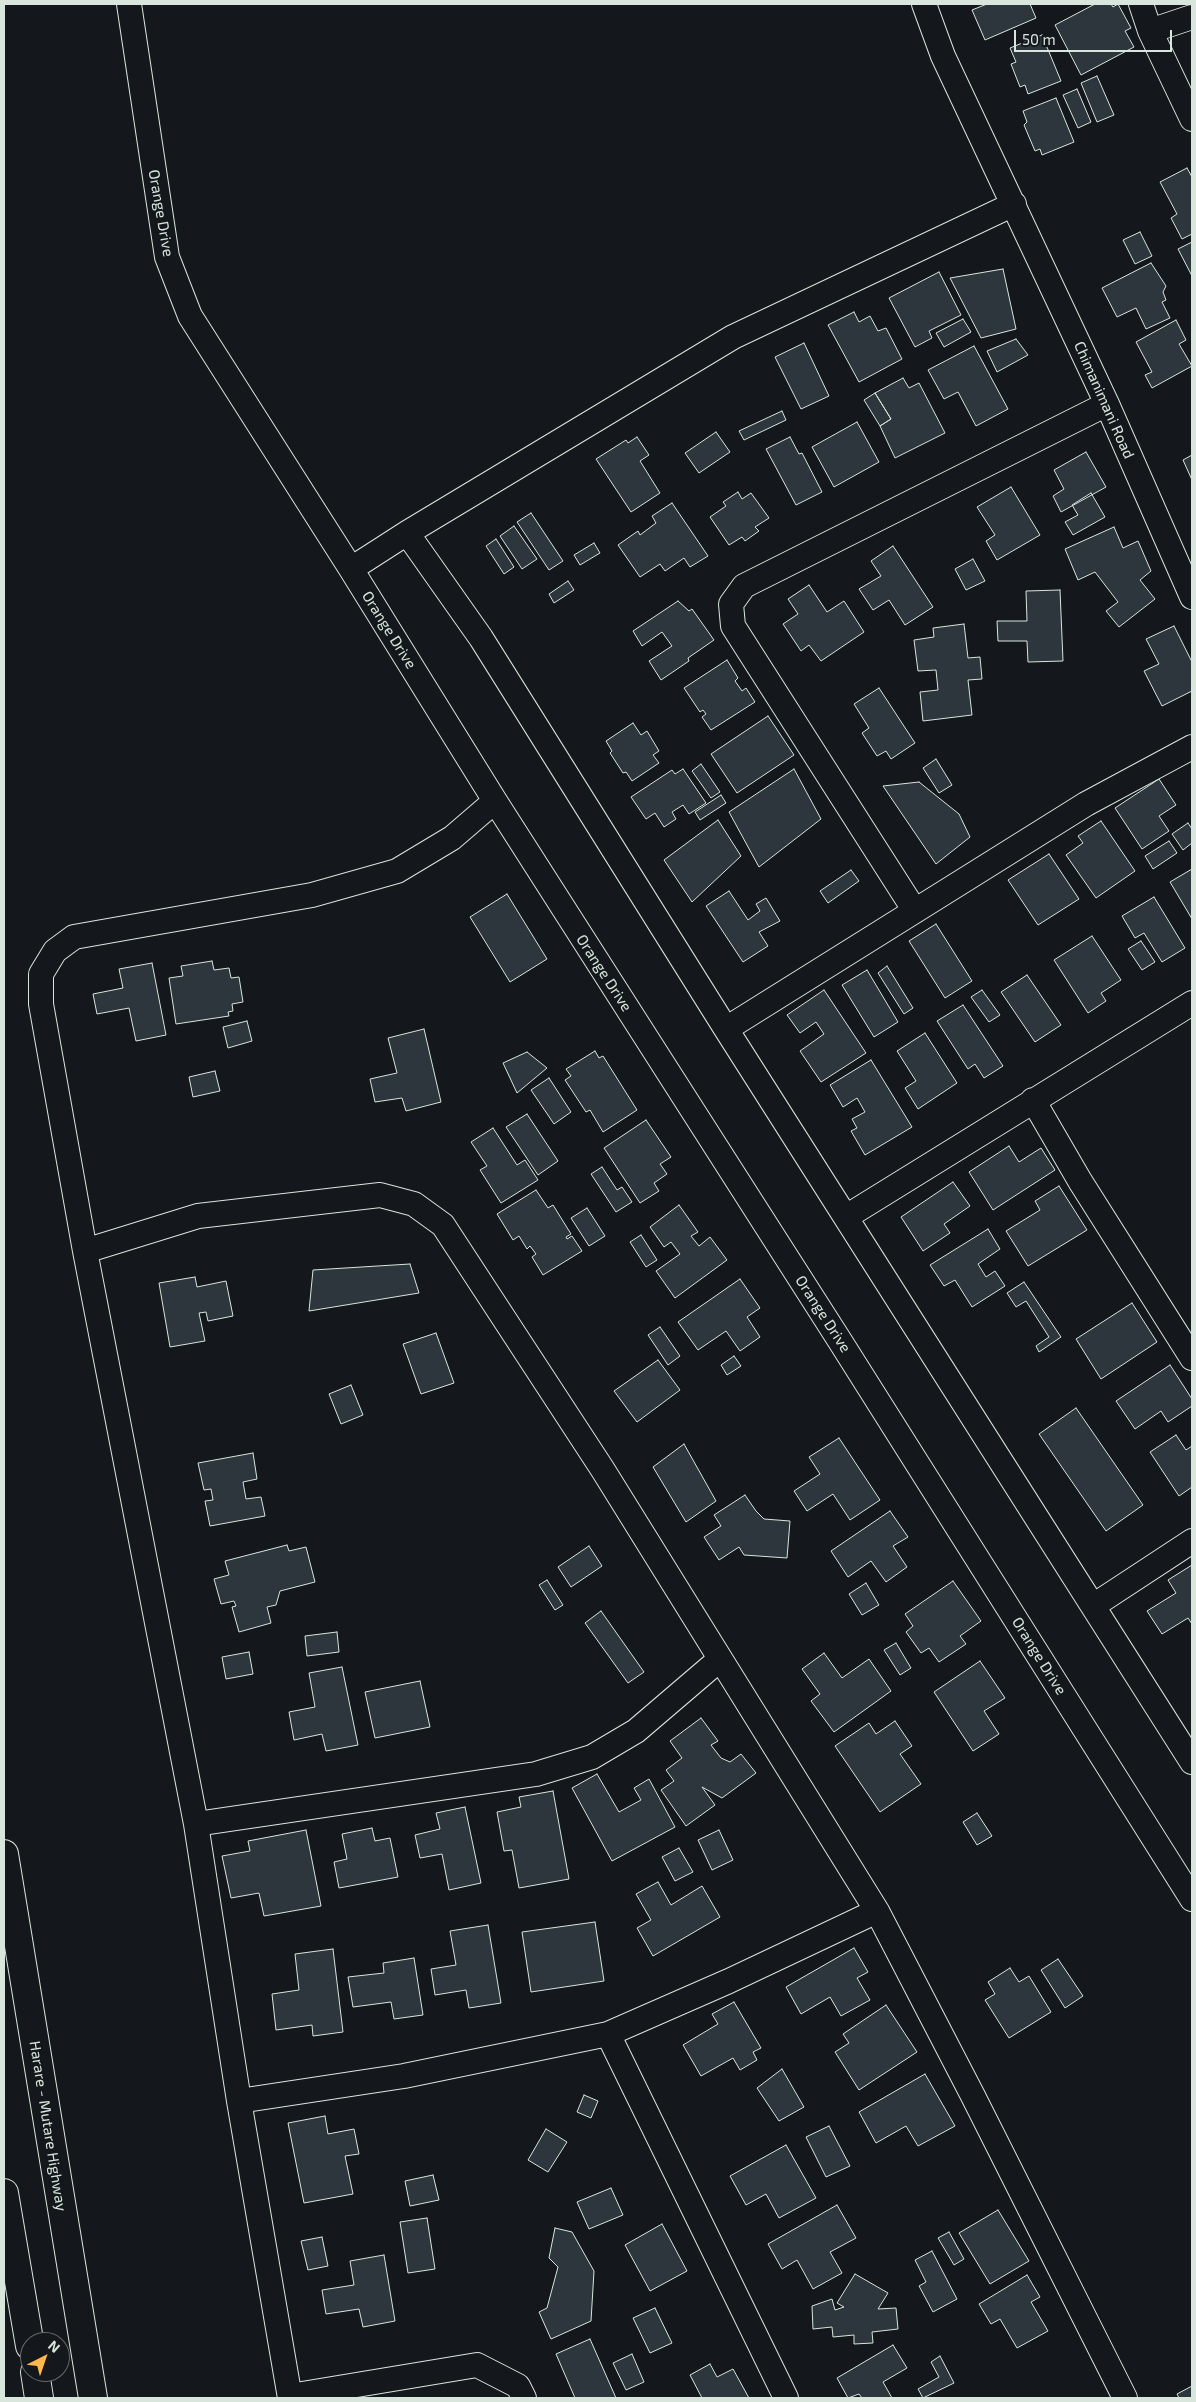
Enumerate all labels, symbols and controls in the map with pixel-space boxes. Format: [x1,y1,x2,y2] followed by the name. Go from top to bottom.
[1016,20,1174,52] scale bar
[1022,30,1056,48] text: 50 m
[144,168,178,258] street label: Orange Drive
[1070,339,1138,461] street label: Chimanimani Road
[358,588,420,672] street label: Orange Drive
[572,931,636,1015] street label: Orange Drive
[791,1272,855,1356] street label: Orange Drive
[1008,1614,1070,1698] street label: Orange Drive
[26,2040,70,2212] street label: Harare - Mutare Highway
[20,2332,70,2382] north arrow
[45,2336,64,2356] text: N

